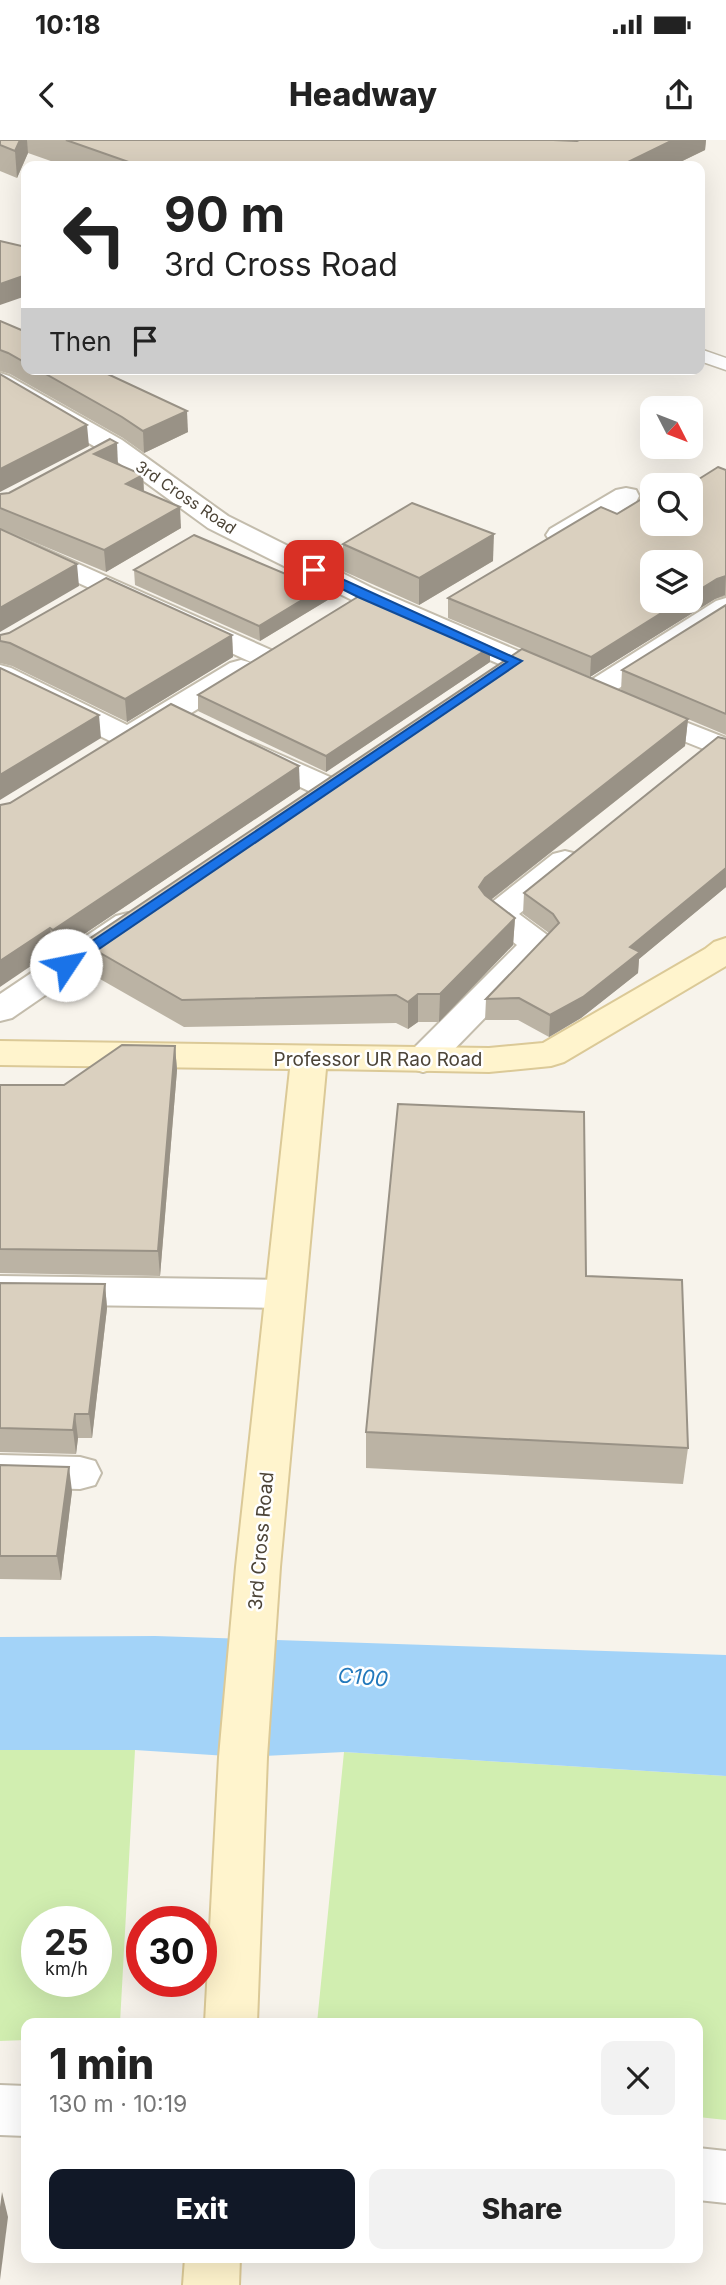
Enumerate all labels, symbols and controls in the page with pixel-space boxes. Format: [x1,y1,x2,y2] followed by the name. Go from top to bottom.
[35,9,101,40] text: 10:18
[289,75,437,114] text: Headway
[28,76,66,114] icon: back
[660,76,698,114] icon: share
[164,185,285,244] text: 90 m
[49,189,140,280] icon: left
[164,245,398,284] text: 3rd Cross Road
[126,322,164,360] icon: arrive
[49,326,112,357] text: Then
[640,396,704,458] north arrow
[640,396,703,613] map controls
[132,456,240,538] street label: 3rd Cross Road
[640,473,703,536] button: search
[284,540,344,600] pin
[640,550,703,613] button: layers
[295,551,333,589] icon: arrive
[29,928,103,1002] position arrow
[274,1048,482,1071] street label: Professor UR Rao Road
[243,1471,279,1611] street label: 3rd Cross Road
[337,1662,390,1692] water label: C100
[126,1906,217,1997] speed limit sign: 30
[44,1921,89,1963] text: 25
[45,1958,88,1979] text: km/h
[49,2038,154,2089] text: 1 min
[601,2041,675,2115] button: close
[49,2090,187,2118] text: 130 m · 10:19
[49,2169,355,2249] button: Exit
[369,2169,675,2249] button: Share

